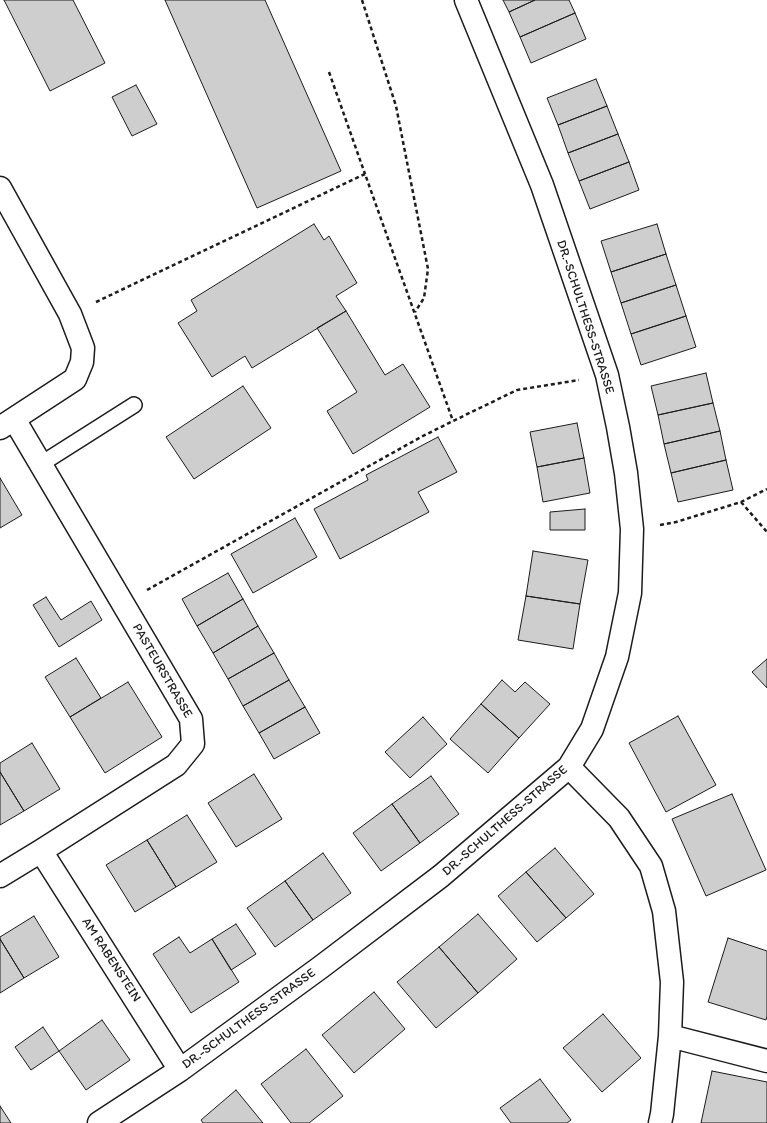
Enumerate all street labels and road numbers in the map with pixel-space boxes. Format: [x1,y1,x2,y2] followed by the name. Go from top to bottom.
[553,238,617,396] street label: DR.-SCHULTHESS-STRASSE
[129,621,195,721] street label: PASTEURSTRASSE
[439,762,571,880] street label: DR.-SCHULTHESS-STRASSE
[78,915,144,1005] street label: AM RABENSTEIN
[179,965,319,1073] street label: DR.-SCHULTHESS-STRASSE

